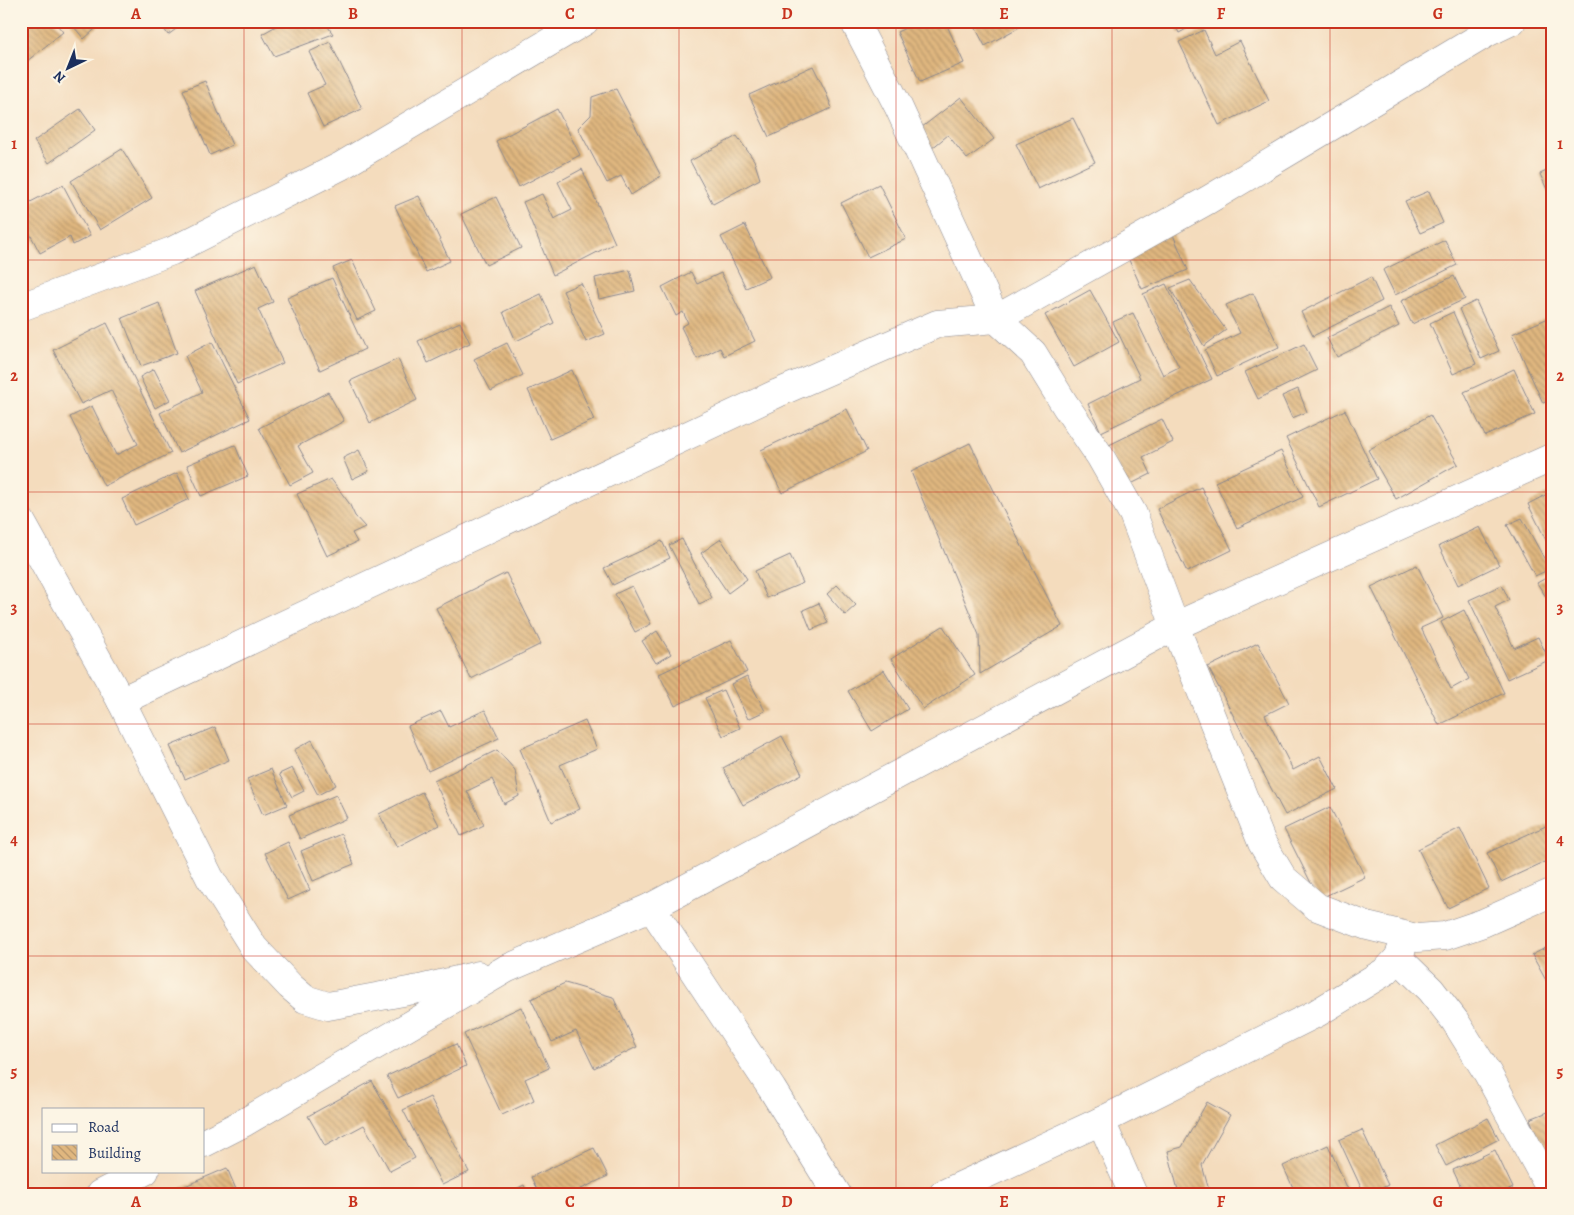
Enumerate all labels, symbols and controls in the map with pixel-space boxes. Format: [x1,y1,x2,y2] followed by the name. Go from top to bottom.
[130,3,142,25] text: A
[348,3,358,25] text: B
[565,3,575,25] text: C
[781,3,793,25] text: D
[999,3,1009,25] text: E
[1217,3,1226,25] text: F
[1433,3,1443,25] text: G
[42,42,92,92] north arrow
[49,67,70,88] text: N
[11,133,17,155] text: 1
[1557,133,1563,155] text: 1
[10,365,18,387] text: 2
[1556,365,1564,387] text: 2
[11,597,18,619] text: 3
[1557,597,1564,619] text: 3
[10,829,18,851] text: 4
[1556,829,1564,851] text: 4
[11,1061,18,1083] text: 5
[1557,1061,1564,1083] text: 5
[42,1108,205,1172] legend
[88,1117,120,1137] text: Road
[88,1143,141,1163] text: Building
[130,1191,142,1213] text: A
[348,1191,358,1213] text: B
[565,1191,575,1213] text: C
[781,1191,793,1213] text: D
[999,1191,1009,1213] text: E
[1217,1191,1226,1213] text: F
[1433,1191,1443,1213] text: G

